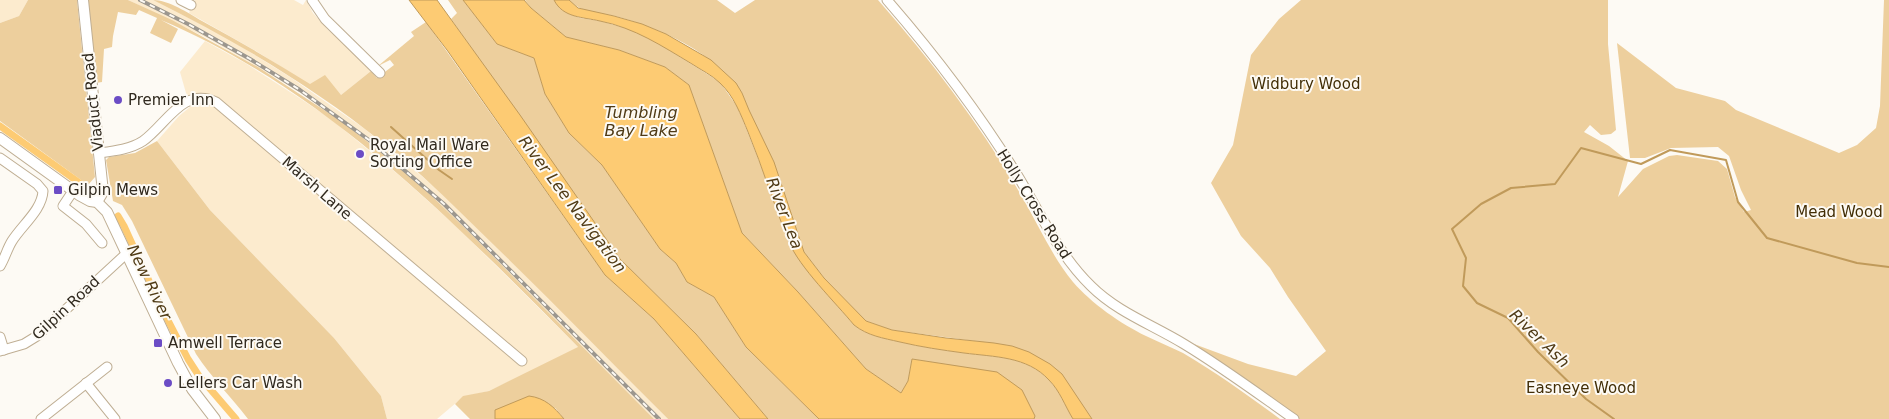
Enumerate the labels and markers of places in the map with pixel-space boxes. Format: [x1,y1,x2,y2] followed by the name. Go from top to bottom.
[128,91,214,109] place label: Premier Inn
[112,94,124,106] marker: Premier Inn
[370,136,489,171] place label: Royal Mail Ware Sorting Office
[354,148,366,160] marker: Royal Mail Ware Sorting Office
[68,181,158,199] place label: Gilpin Mews
[52,184,64,196] marker: Gilpin Mews
[168,334,282,352] place label: Amwell Terrace
[152,337,164,349] marker: Amwell Terrace
[178,374,303,392] place label: Lellers Car Wash
[162,377,174,389] marker: Lellers Car Wash

